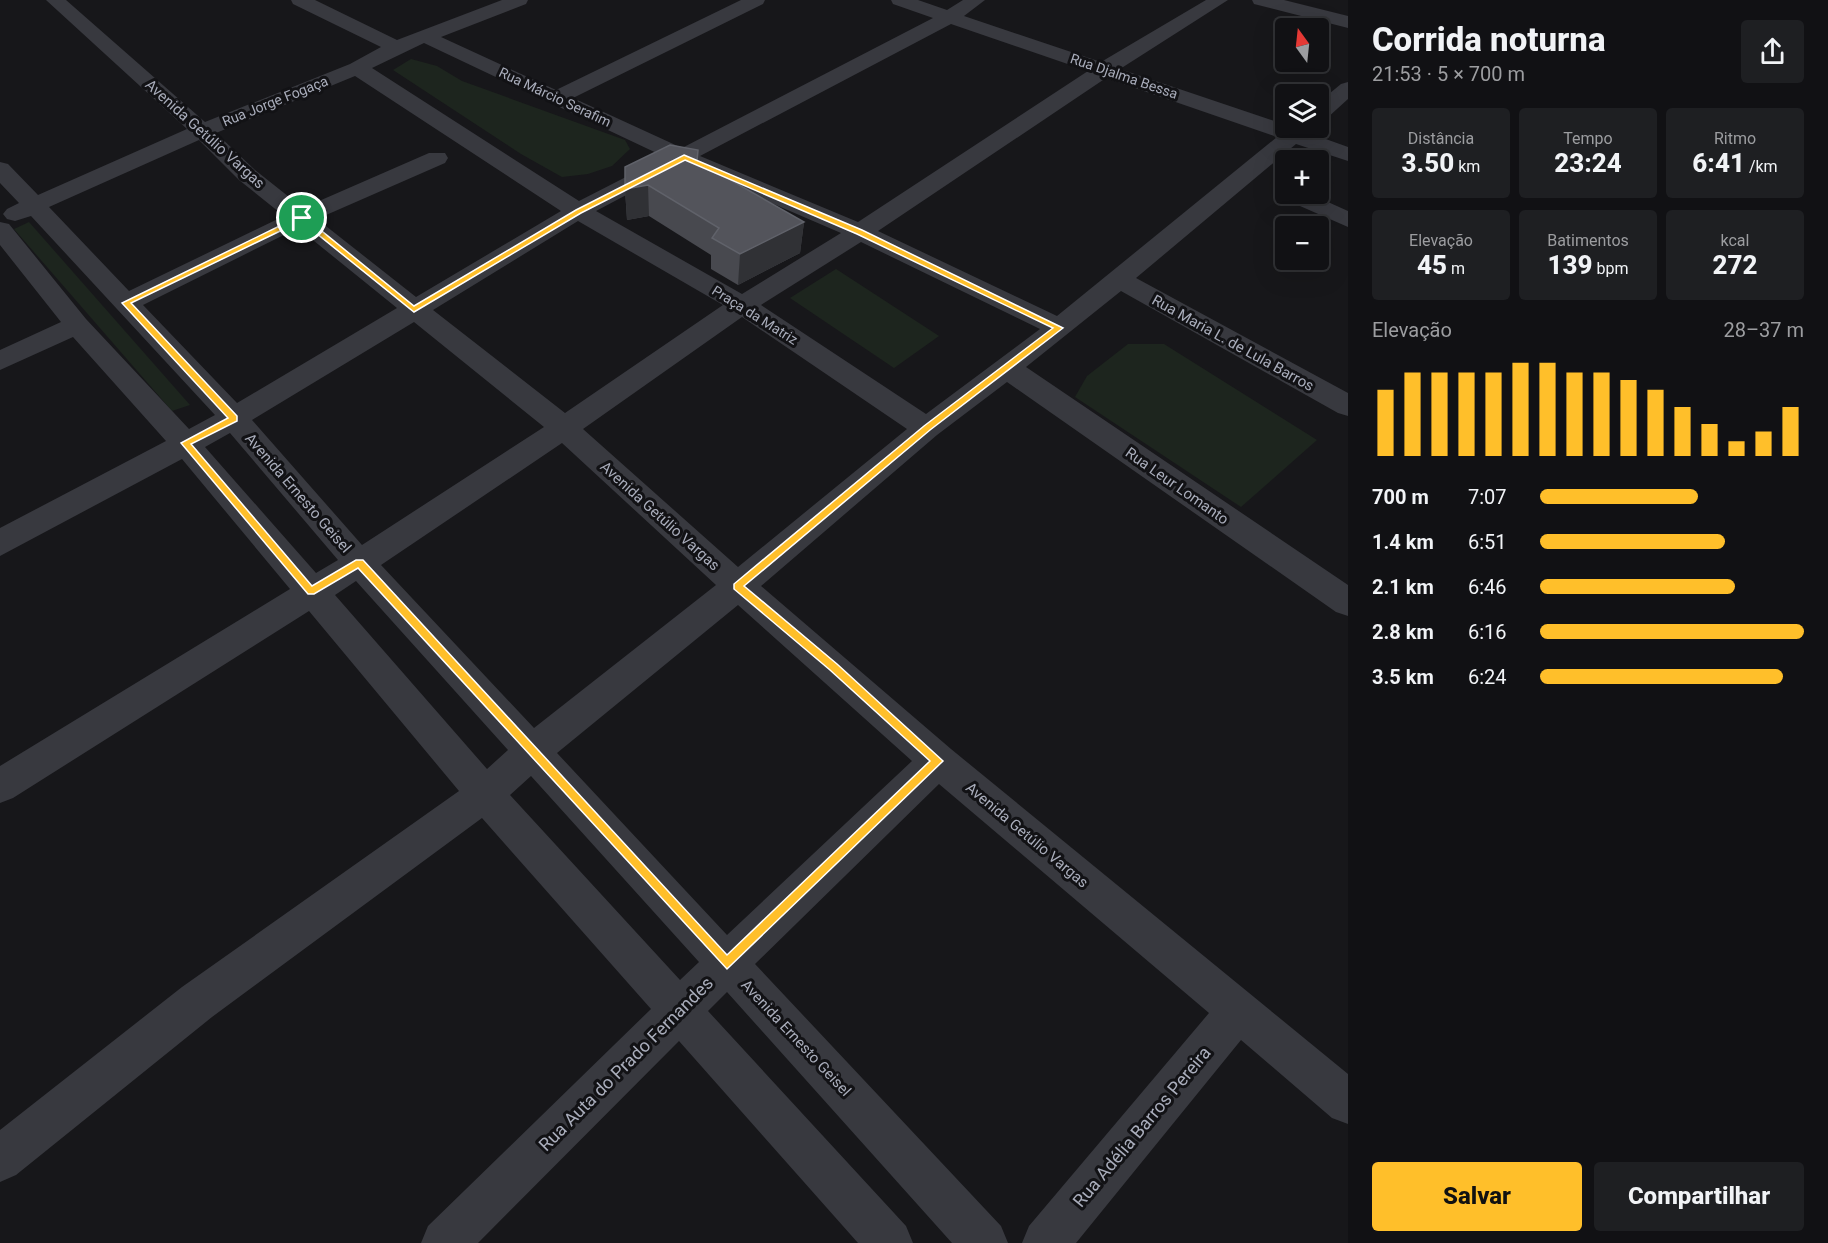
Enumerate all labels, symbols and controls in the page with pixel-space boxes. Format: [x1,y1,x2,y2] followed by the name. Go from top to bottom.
[1275,18,1329,72] north arrow
[1275,18,1329,270] map controls
[1372,20,1606,59] text: Corrida noturna
[1741,20,1804,83] button: share
[1068,50,1180,102] street label: Rua Djalma Bessa
[1372,62,1525,86] text: 21:53 · 5 × 700 m
[496,64,614,130] street label: Rua Márcio Serafim
[220,73,330,129] street label: Rua Jorge Fogaça
[142,76,268,192] street label: Avenida Getúlio Vargas
[1275,84,1329,138] button: layers
[1408,129,1474,148] text: Distância
[1563,129,1613,148] text: Tempo
[1714,129,1756,148] text: Ritmo
[1402,148,1454,178] text: 3.50
[1554,148,1622,178] text: 23:24
[1692,148,1745,178] text: 6:41
[1275,150,1329,204] button: +
[1454,157,1480,176] text: km
[1745,157,1778,176] text: /km
[276,192,327,243] pin
[285,201,318,234] icon: arrive
[1275,216,1329,270] button: −
[1409,231,1473,250] text: Elevação
[1547,231,1629,250] text: Batimentos
[1721,231,1749,250] text: kcal
[1417,250,1447,280] text: 45
[1548,250,1593,280] text: 139
[1713,250,1757,280] text: 272
[1447,259,1465,278] text: m
[1593,259,1628,278] text: bpm
[709,282,801,348] street label: Praça da Matriz
[1149,291,1317,395] street label: Rua Maria L. de Lula Barros
[1372,318,1452,342] text: Elevação
[1723,318,1804,342] text: 28–37 m
[241,430,355,556] street label: Avenida Ernesto Geisel
[1122,444,1232,528] street label: Rua Leur Lomanto
[597,458,723,574] street label: Avenida Getúlio Vargas
[1372,485,1429,509] text: 700 m
[1468,485,1507,509] text: 7:07
[1372,530,1434,554] text: 1.4 km
[1468,530,1507,554] text: 6:51
[1372,575,1434,599] text: 2.1 km
[1468,575,1507,599] text: 6:46
[1372,620,1434,644] text: 2.8 km
[1468,620,1507,644] text: 6:16
[1372,665,1434,689] text: 3.5 km
[1468,665,1507,689] text: 6:24
[962,778,1092,892] street label: Avenida Getúlio Vargas
[534,972,717,1155] street label: Rua Auta do Prado Fernandes
[737,976,855,1100] street label: Avenida Ernesto Geisel
[1068,1042,1215,1211] street label: Rua Adélia Barros Pereira
[1372,1162,1582,1231] button: Salvar
[1594,1162,1804,1231] button: Compartilhar

